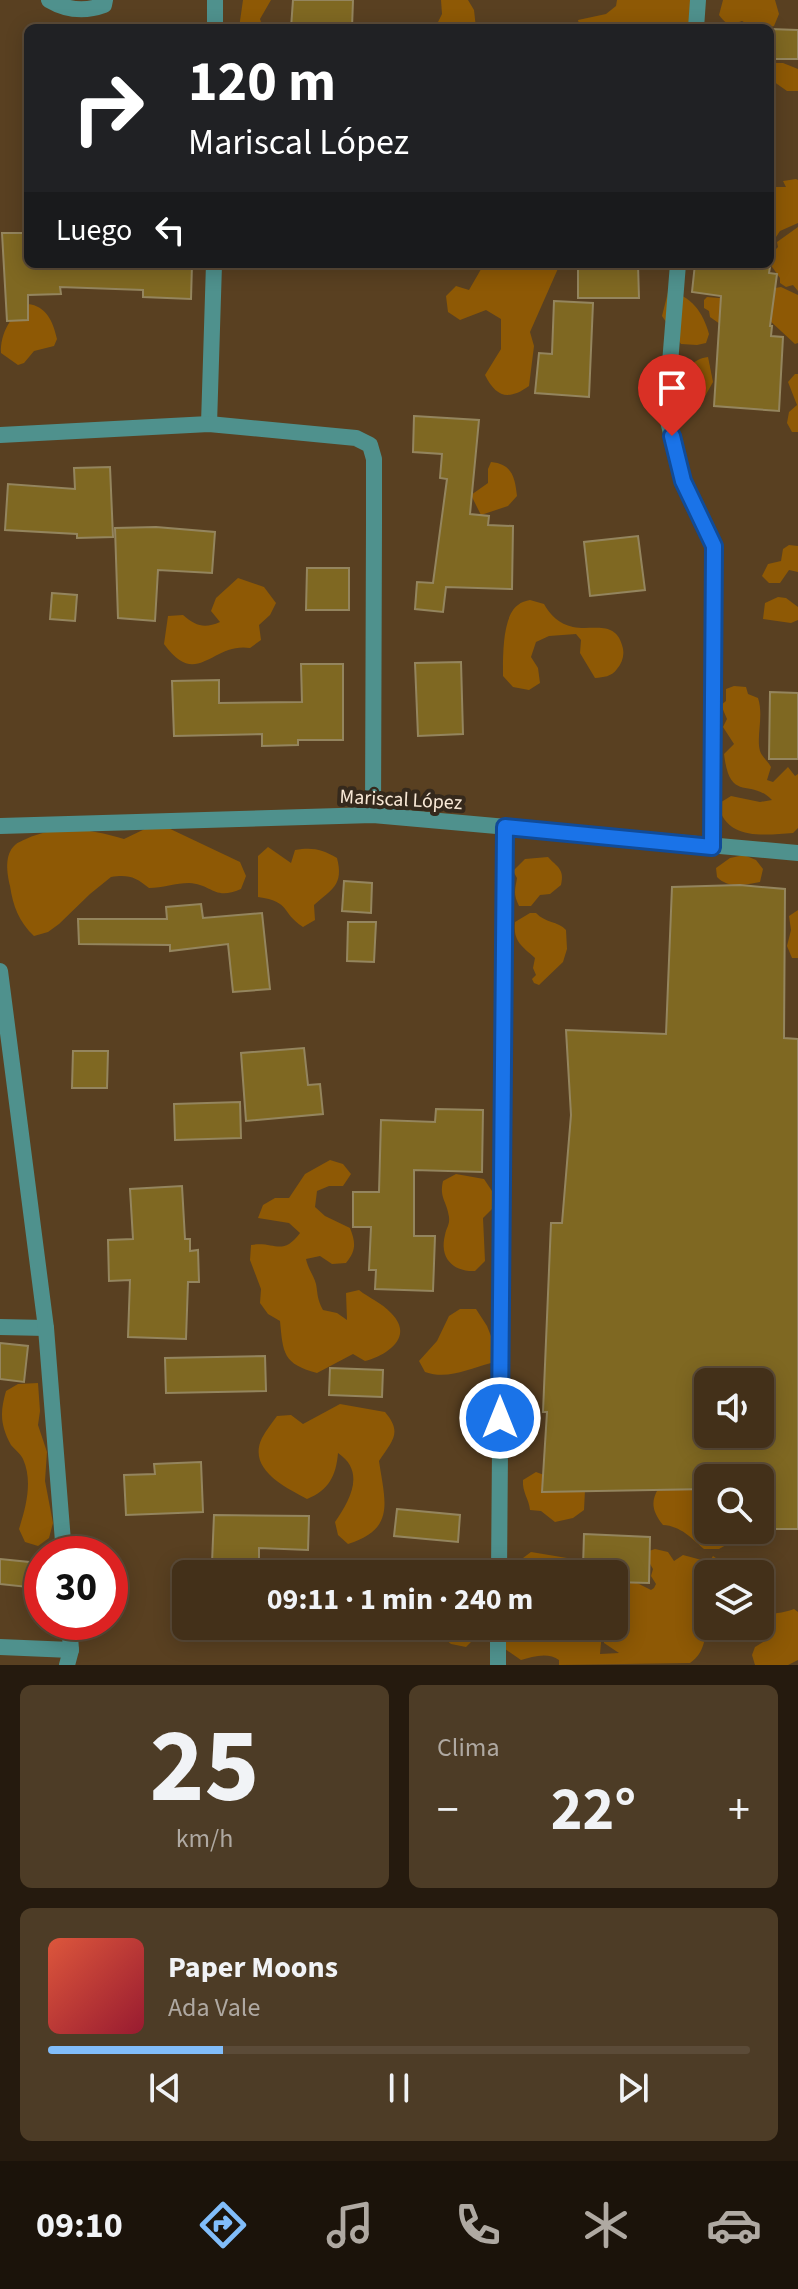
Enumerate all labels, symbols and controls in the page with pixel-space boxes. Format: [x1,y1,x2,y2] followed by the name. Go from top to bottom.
[188,43,336,122] text: 120 m
[56,56,160,160] icon: right
[188,117,409,168] text: Mariscal López
[148,208,192,252] icon: left
[56,209,132,252] text: Luego
[638,354,706,436] pin
[650,366,694,410] icon: arrive
[339,783,463,817] street label: Mariscal López
[694,1368,774,1640] map controls
[694,1368,774,1448] button: sound
[458,1376,542,1460] position arrow
[694,1464,774,1544] button: search
[24,1536,128,1640] speed limit sign: 30
[694,1560,774,1640] button: layers
[267,1578,533,1621] text: 09:11 · 1 min · 240 m
[150,1694,259,1842] text: 25
[437,1729,500,1766] text: Clima
[551,1768,636,1853] text: 22°
[437,1779,459,1842] text: −
[728,1779,750,1842] text: +
[176,1820,233,1857] text: km/h
[168,1946,338,1989] text: Paper Moons
[168,1989,260,2026] text: Ada Vale
[143,2066,187,2110] icon: previous
[377,2066,421,2110] icon: pause
[611,2066,655,2110] icon: next
[195,2197,251,2253] icon: directions
[322,2197,378,2253] icon: music
[450,2197,506,2253] icon: phone
[578,2197,634,2253] icon: climate
[706,2197,762,2253] icon: car
[36,2200,123,2251] text: 09:10

